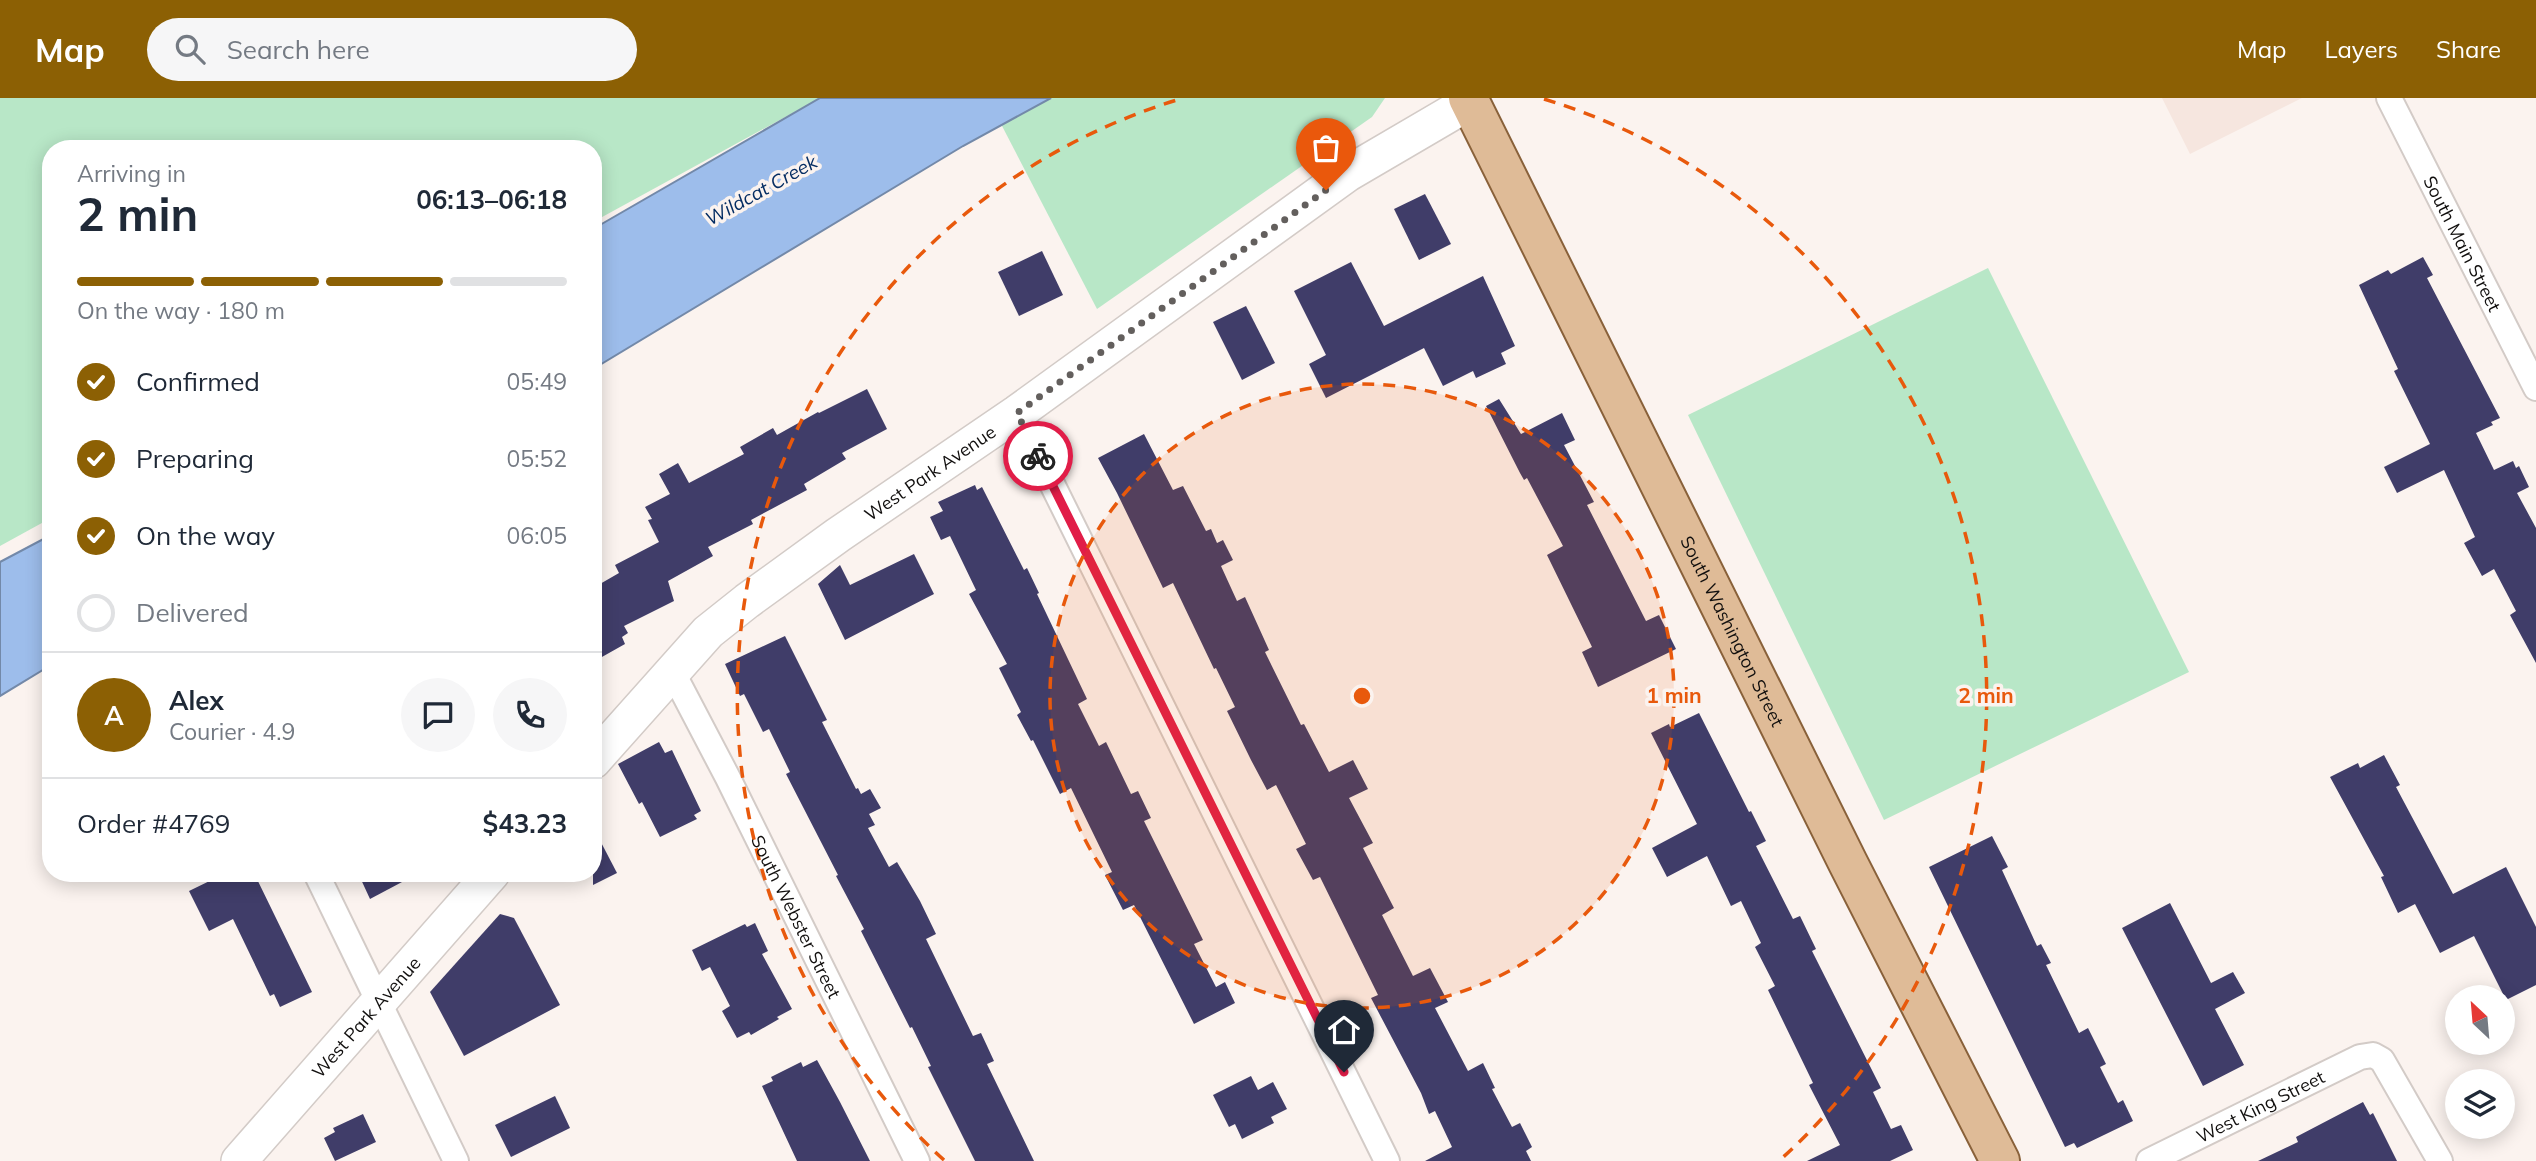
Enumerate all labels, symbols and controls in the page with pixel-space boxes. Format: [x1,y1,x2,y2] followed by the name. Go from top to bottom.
[147,18,637,81] search box
[35,29,105,70] text: Map
[171,30,209,68] icon: search
[227,33,370,66] text: Search here
[2237,34,2286,64] text: Map
[2324,34,2398,64] text: Layers
[2436,34,2501,64] text: Share
[1296,118,1356,190] pin
[1307,129,1345,167] icon: bag
[701,149,822,231] water label: Wildcat Creek
[77,159,186,188] text: Arriving in
[2419,172,2507,315] street label: South Main Street
[416,183,567,216] text: 06:13–06:18
[77,185,198,243] text: 2 min
[77,296,285,325] text: On the way · 180 m
[77,363,115,401] icon: check
[136,365,260,398] text: Confirmed
[507,367,567,396] text: 05:49
[860,420,1000,525] street label: West Park Avenue
[1003,421,1073,491] courier
[1019,437,1057,475] icon: bike
[77,440,115,478] icon: check
[136,442,254,475] text: Preparing
[507,444,567,473] text: 05:52
[77,517,115,555] icon: check
[136,519,275,552] text: On the way
[507,521,567,550] text: 06:05
[1676,532,1790,730] street label: South Washington Street
[136,596,249,629] text: Delivered
[401,678,475,752] button: chat
[493,678,567,752] button: phone
[1646,682,1702,708] text: 1 min
[1958,682,2014,708] text: 2 min
[169,684,224,717] text: Alex
[1350,684,1374,708] centre of rings
[104,699,124,732] text: A
[169,717,295,746] text: Courier · 4.9
[77,807,230,840] text: Order #4769
[483,807,567,840] text: $43.23
[746,831,846,1002] street label: South Webster Street
[306,951,425,1082] street label: West Park Avenue
[2445,985,2515,1055] north arrow
[2445,985,2515,1139] map controls
[1314,1000,1374,1072] pin
[1325,1011,1363,1049] icon: home
[2192,1065,2328,1148] street label: West King Street
[2445,1069,2515,1139] button: layers

